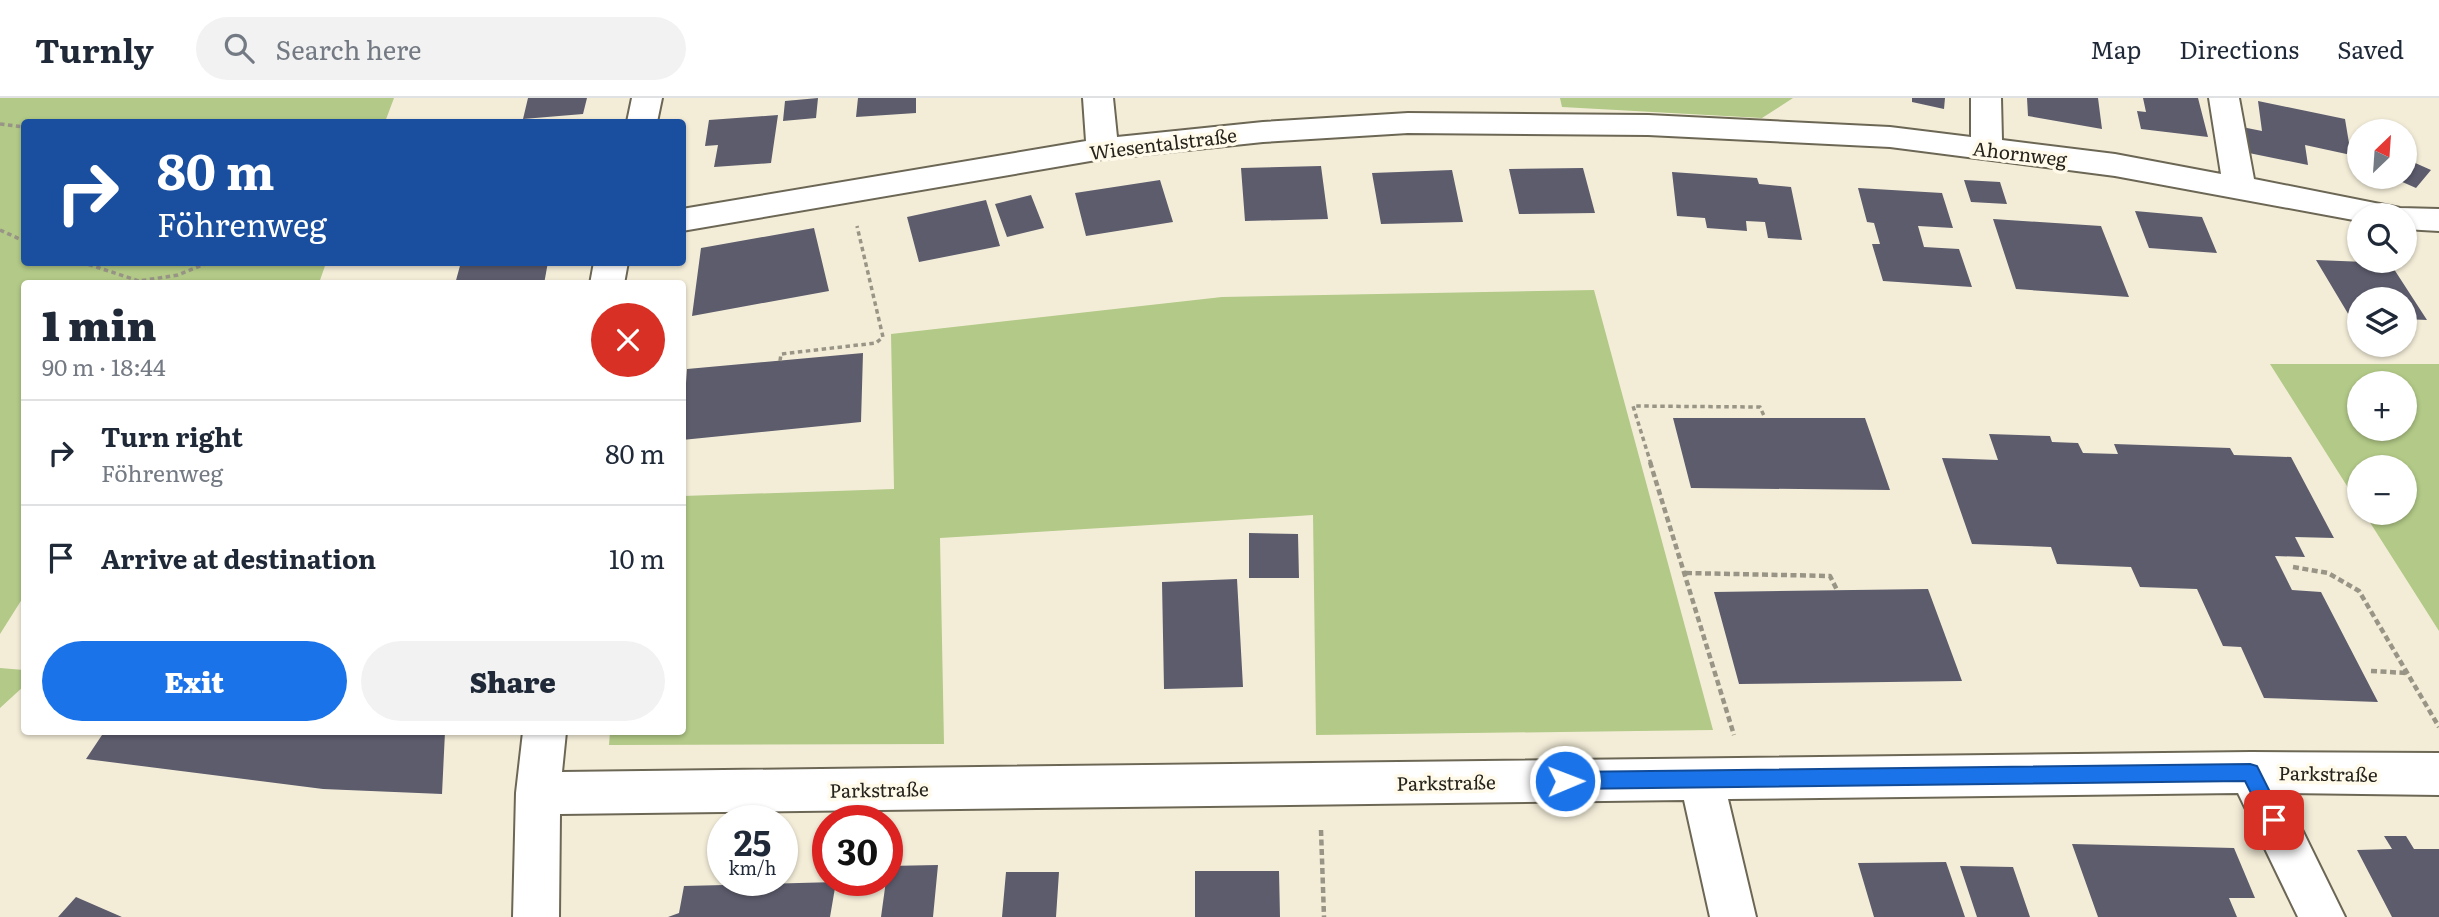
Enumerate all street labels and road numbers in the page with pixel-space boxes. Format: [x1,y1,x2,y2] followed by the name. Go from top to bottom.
[1088,120,1238,166] street label: Wiesentalstraße
[1971,133,2069,173] street label: Ahornweg
[2278,758,2378,788] street label: Parkstraße
[1396,767,1496,797] street label: Parkstraße
[829,774,929,804] street label: Parkstraße

